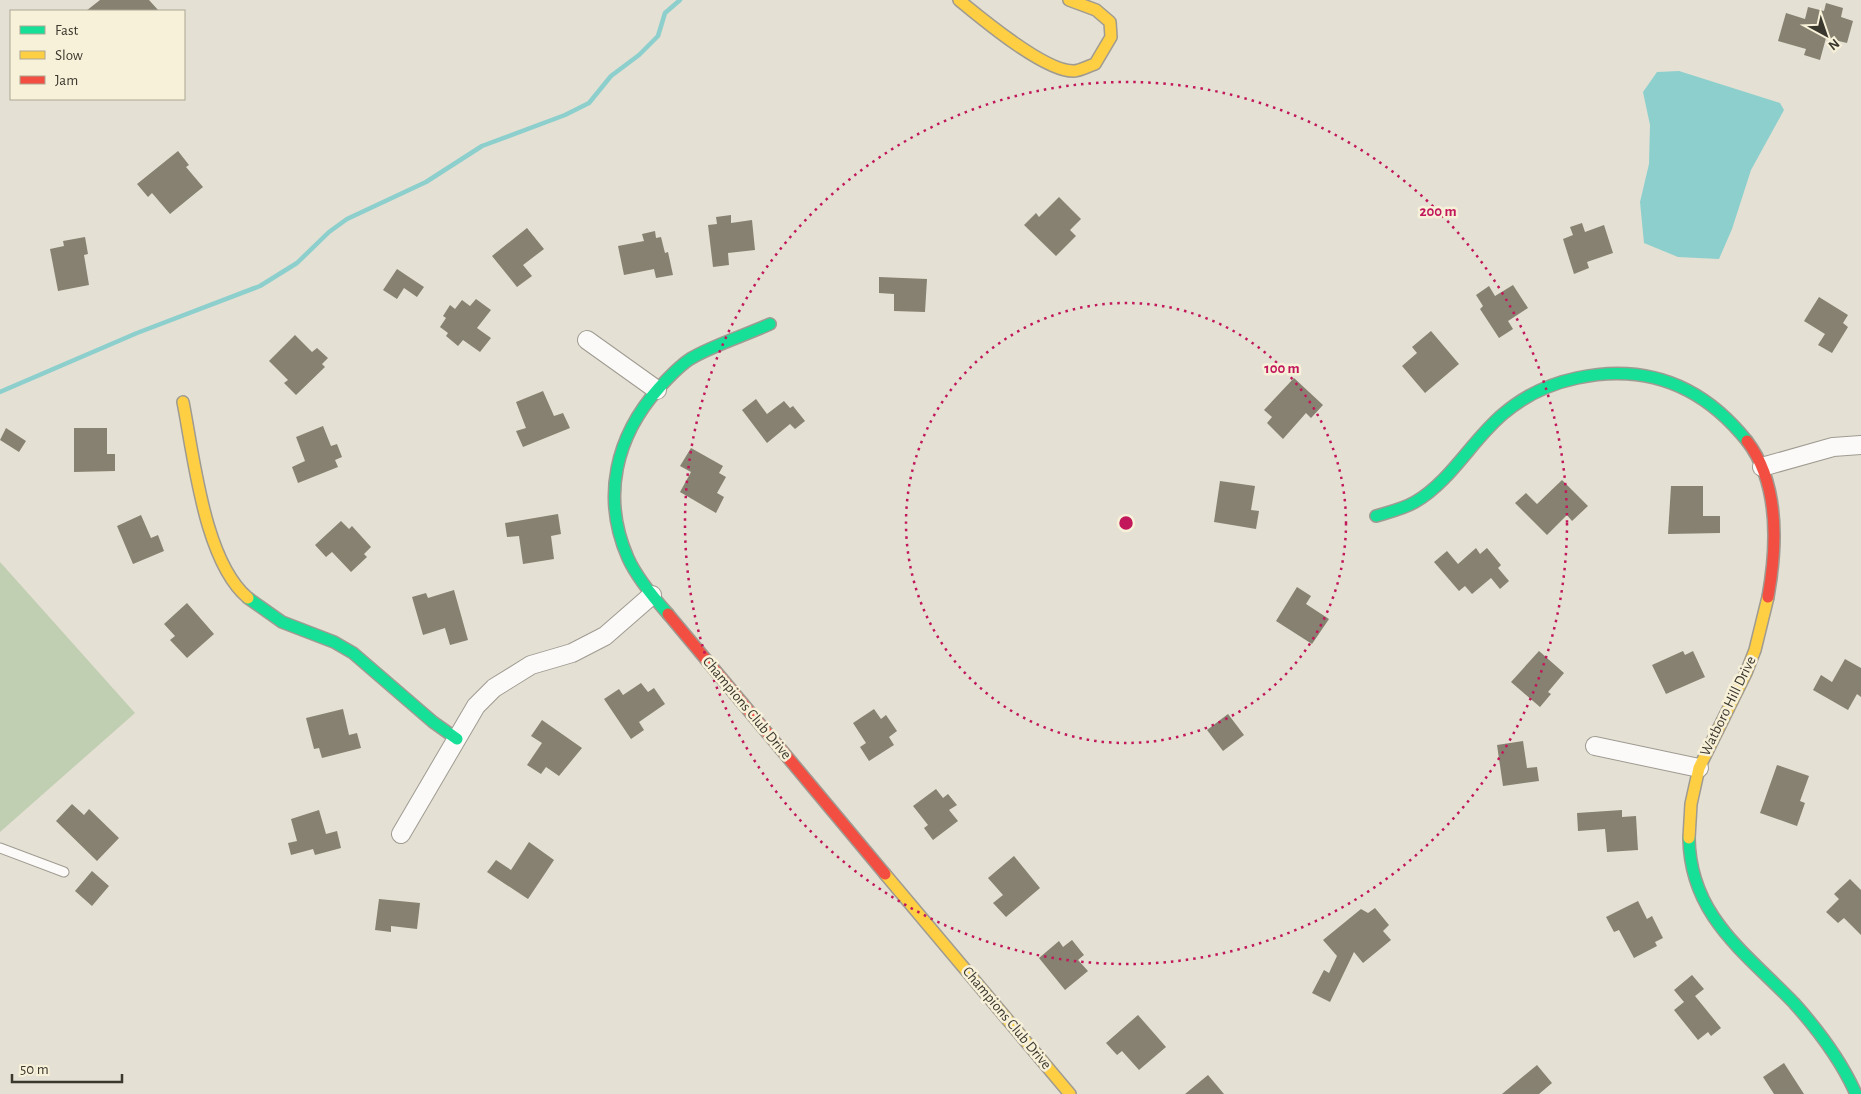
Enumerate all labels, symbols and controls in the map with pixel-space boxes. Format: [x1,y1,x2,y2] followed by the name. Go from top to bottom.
[10,10,185,100] legend
[1801,10,1851,60] north arrow
[55,23,79,38] text: Fast
[1825,36,1842,53] text: N
[55,48,83,63] text: Slow
[55,73,78,88] text: Jam
[1419,204,1457,219] text: 200 m
[1264,361,1300,376] text: 100 m
[1117,514,1135,532] centre of rings
[700,654,794,762] street label: Champions Club Drive
[1697,654,1759,758] street label: Watboro Hill Drive
[960,964,1054,1072] street label: Champions Club Drive
[12,1052,122,1084] scale bar
[20,1062,49,1077] text: 50 m

